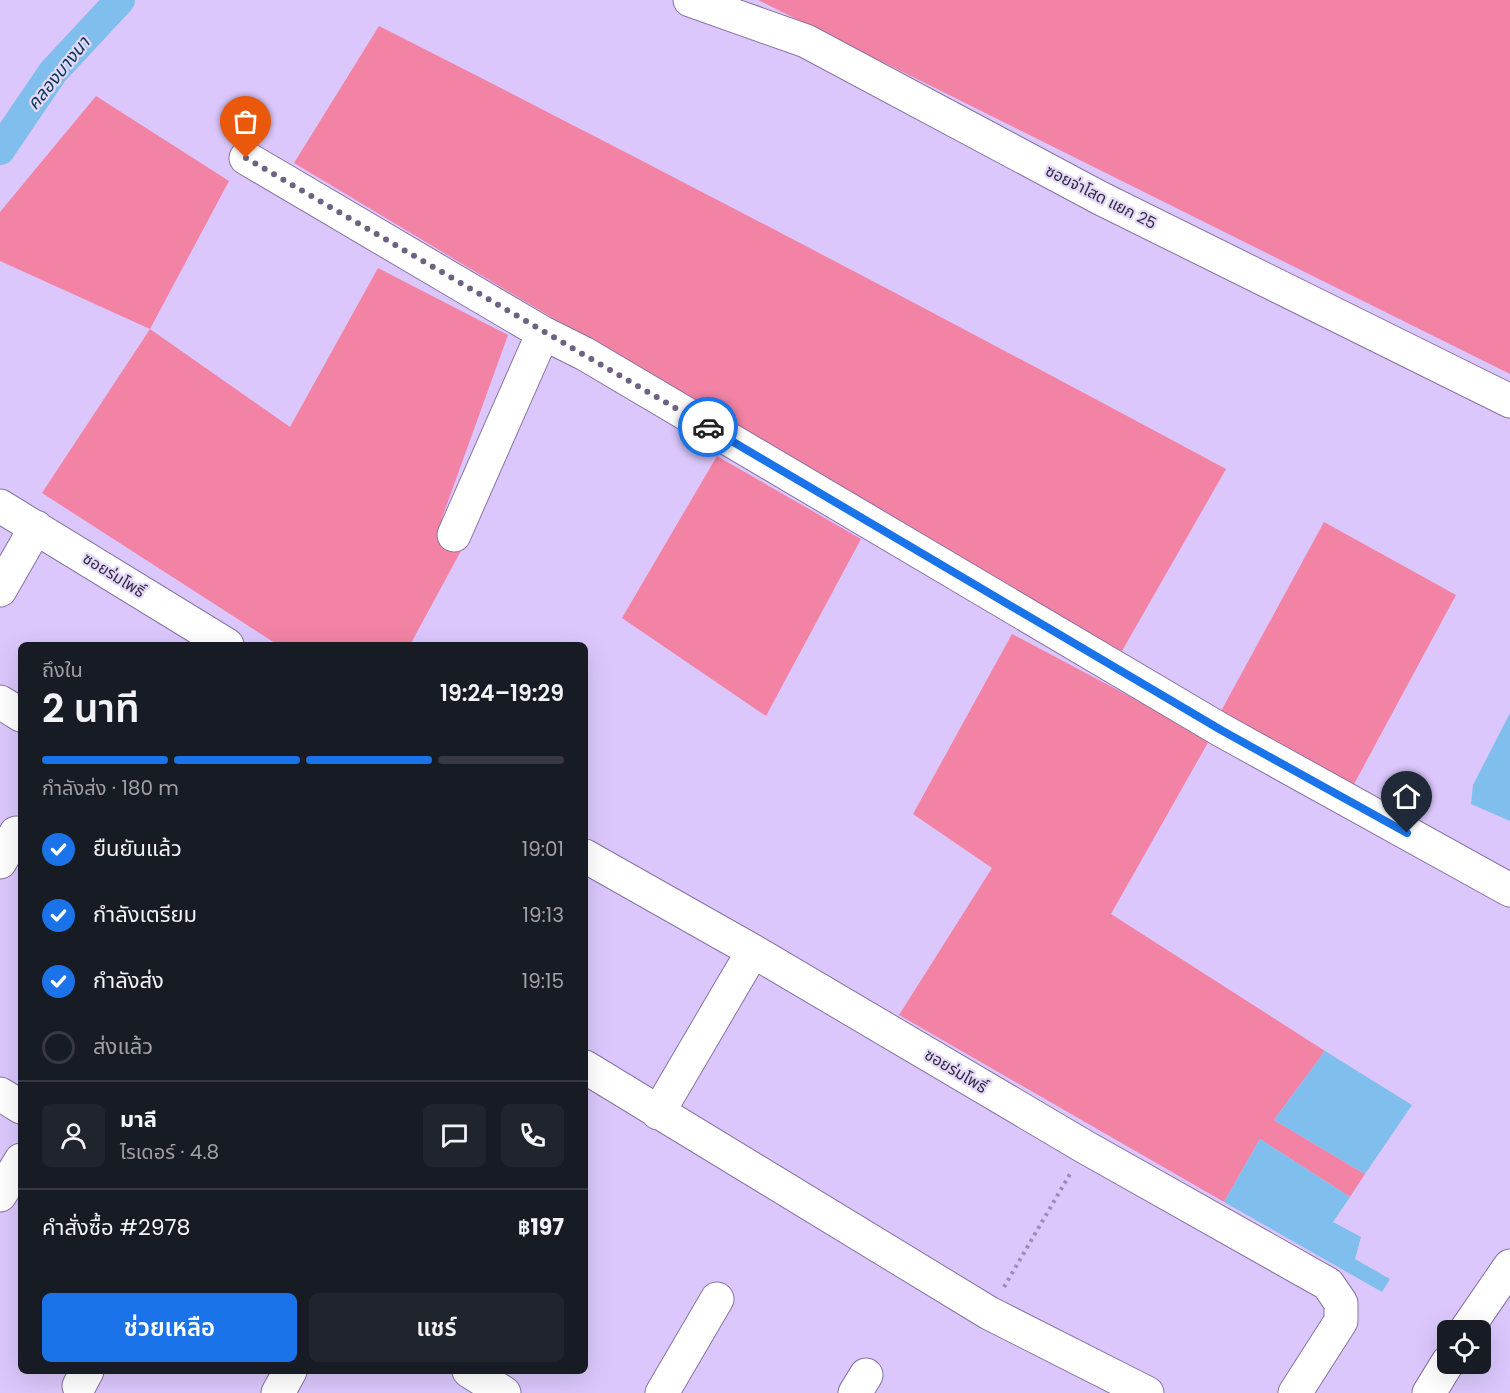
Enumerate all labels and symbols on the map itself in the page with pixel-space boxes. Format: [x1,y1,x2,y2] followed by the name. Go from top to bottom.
[21,31,96,115] water label: คลองบางนา
[220,96,271,158] pin
[1041,159,1161,235] street label: ซอยจ่าโสด แยก 25
[678,397,738,457] courier
[78,547,150,603] street label: ซอยร่มโพธิ์
[1381,771,1432,833] pin
[920,1043,992,1099] street label: ซอยร่มโพธิ์

